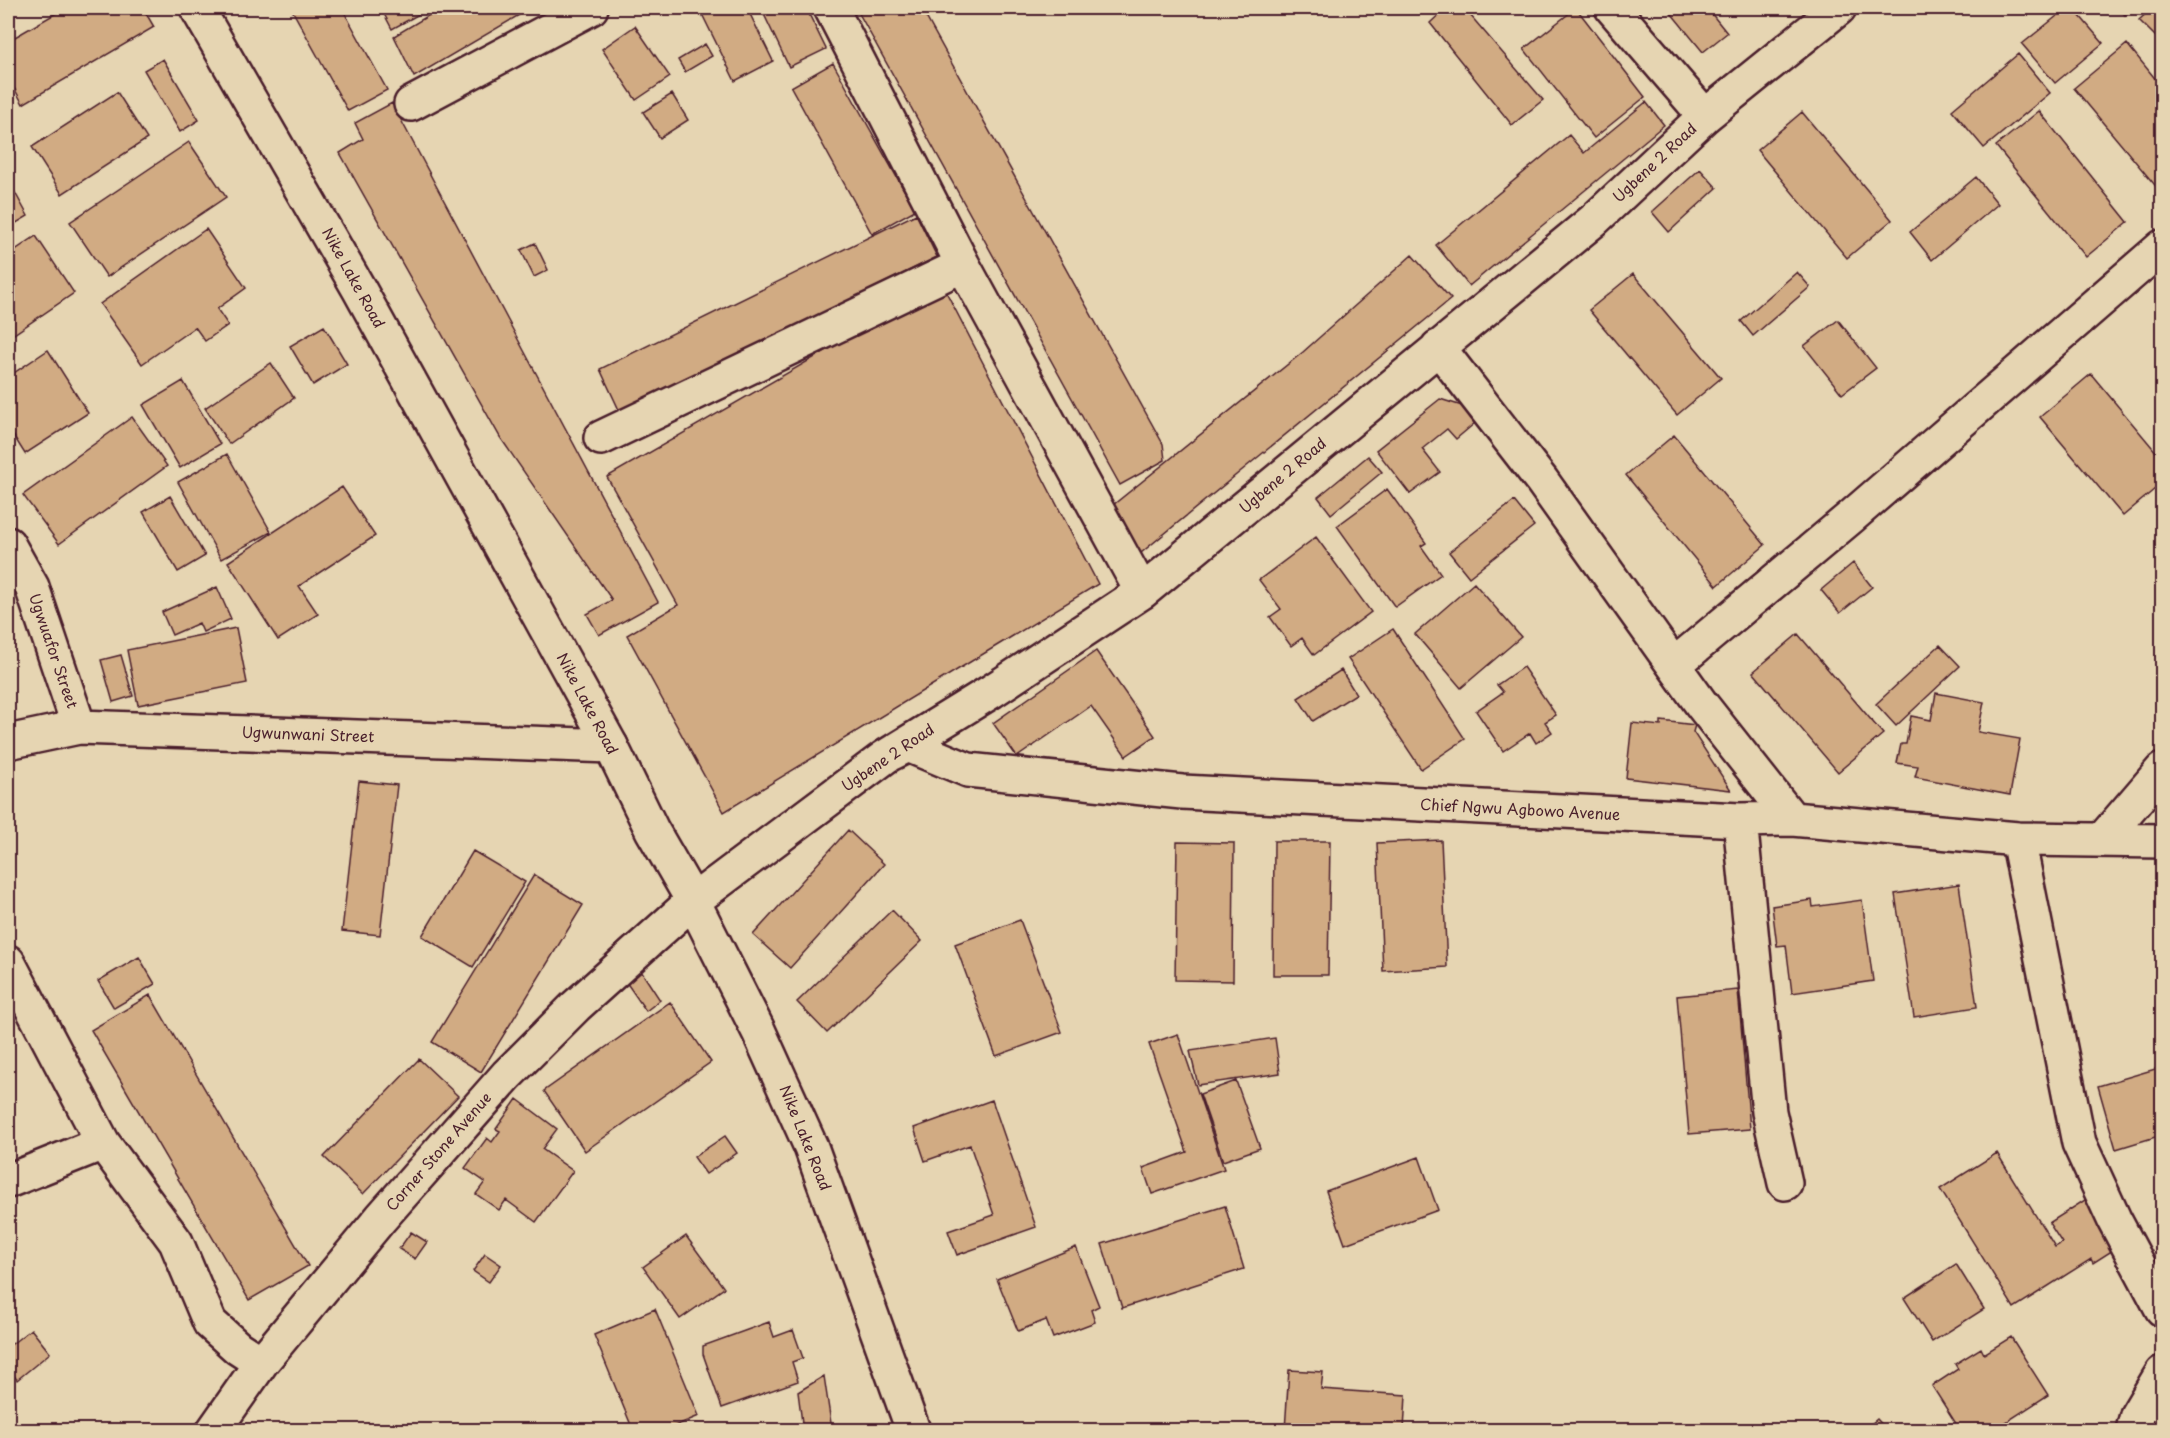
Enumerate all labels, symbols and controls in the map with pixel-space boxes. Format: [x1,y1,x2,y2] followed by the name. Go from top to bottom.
[1607,117,1701,207] street label: Ugbene 2 Road
[317,223,392,332] street label: Nike Lake Road
[1233,431,1331,518] street label: Ugbene 2 Road
[24,590,85,711] street label: Ugwuafor Street
[552,648,625,758] street label: Nike Lake Road
[836,717,938,796] street label: Ugbene 2 Road
[241,720,375,747] street label: Ugwunwani Street
[1419,792,1621,825] street label: Chief Ngwu Agbowo Avenue
[775,1081,838,1194] street label: Nike Lake Road
[380,1087,496,1215] street label: Corner Stone Avenue

